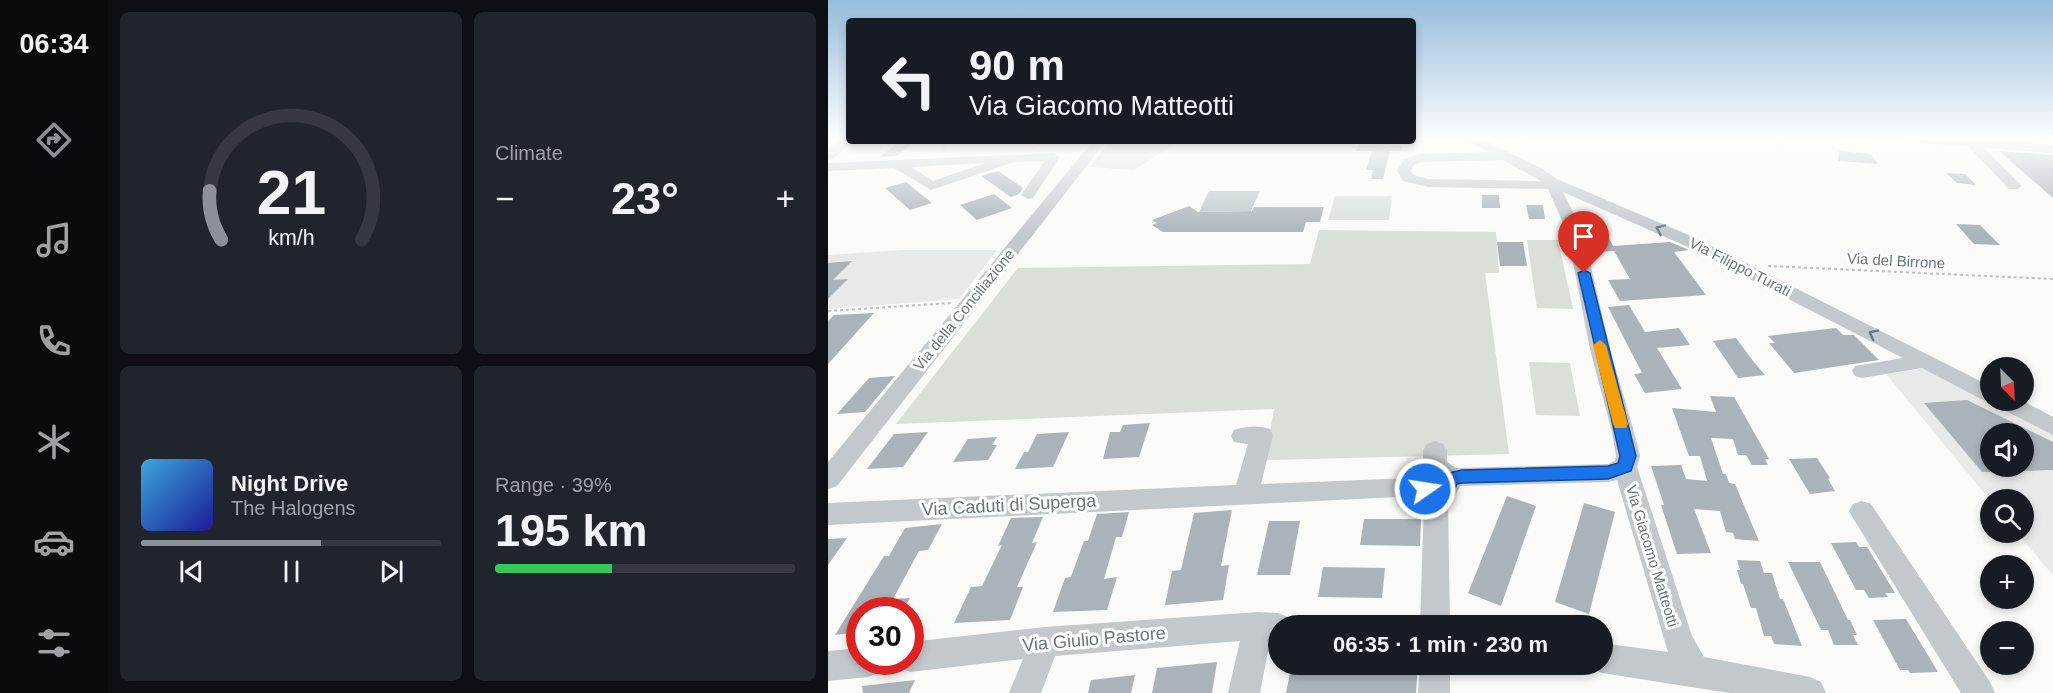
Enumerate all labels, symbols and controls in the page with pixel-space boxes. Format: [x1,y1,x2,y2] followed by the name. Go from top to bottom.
[19,29,89,59] text: 06:34
[870,42,948,120] icon: left
[969,42,1065,89] text: 90 m
[969,91,1234,121] text: Via Giacomo Matteotti
[33,119,75,161] icon: directions
[495,142,563,164] text: Climate
[256,158,326,227] text: 21
[611,173,679,224] text: 23°
[495,180,514,217] text: −
[776,180,795,217] text: +
[1558,211,1609,273] pin
[33,219,75,261] icon: music
[1567,220,1600,253] icon: arrive
[1656,224,1667,236] one-way arrow
[268,226,314,250] text: km/h
[1687,234,1794,299] street label: Via Filippo Turati
[910,246,1018,374] street label: Via della Conciliazione
[1847,249,1945,272] street label: Via del Birrone
[33,320,75,362] icon: phone
[1868,330,1879,341] one-way arrow
[1980,357,2034,411] north arrow
[1980,357,2034,675] map controls
[33,421,75,463] icon: climate
[1980,423,2034,477] button: sound
[1393,457,1457,521] position arrow
[231,471,348,496] text: Night Drive
[495,474,612,496] text: Range · 39%
[1623,483,1682,629] street label: Via Giacomo Matteotti
[1980,489,2034,543] button: search
[921,490,1098,520] street label: Via Caduti di Superga
[231,497,356,519] text: The Halogens
[495,505,648,556] text: 195 km
[33,521,75,563] icon: car
[175,555,208,588] icon: previous
[275,555,308,588] icon: pause
[375,555,408,588] icon: next
[1980,555,2034,609] button: +
[846,597,924,675] speed limit sign: 30
[1980,621,2034,675] button: −
[33,622,75,664] icon: filters
[1022,623,1166,655] street label: Via Giulio Pastore
[1333,632,1548,657] text: 06:35 · 1 min · 230 m

